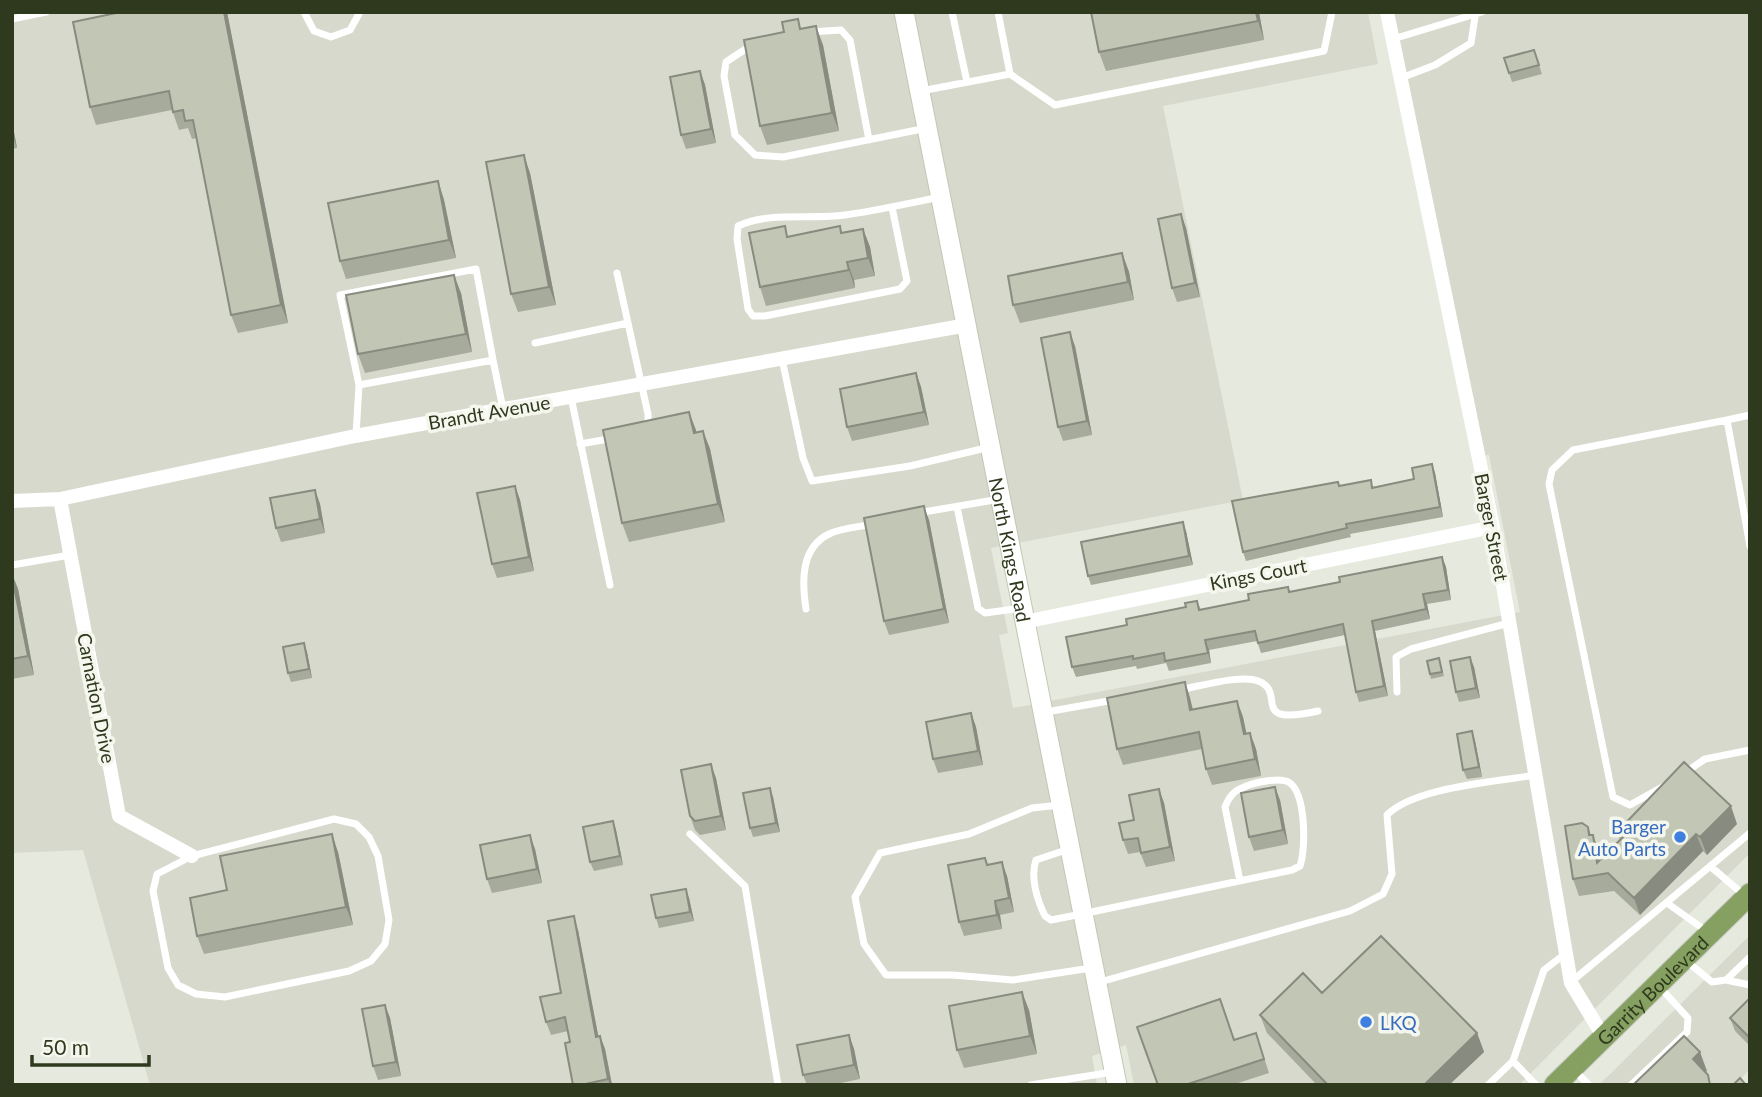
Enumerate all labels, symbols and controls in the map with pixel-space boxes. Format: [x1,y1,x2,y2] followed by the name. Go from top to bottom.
[426,390,552,434] street label: Brandt Avenue
[1470,471,1514,583] street label: Barger Street
[985,475,1036,624] street label: North Kings Road
[1208,553,1309,595] street label: Kings Court
[73,631,121,765] street label: Carnation Drive
[1578,815,1666,860] place label: Barger Auto Parts
[1672,829,1688,845] marker: Barger Auto Parts
[1592,930,1713,1049] street label: Garrity Boulevard
[1380,1011,1417,1034] place label: LKQ
[1358,1014,1374,1030] marker: LKQ
[32,1024,149,1068] scale bar
[42,1034,89,1059] text: 50 m

